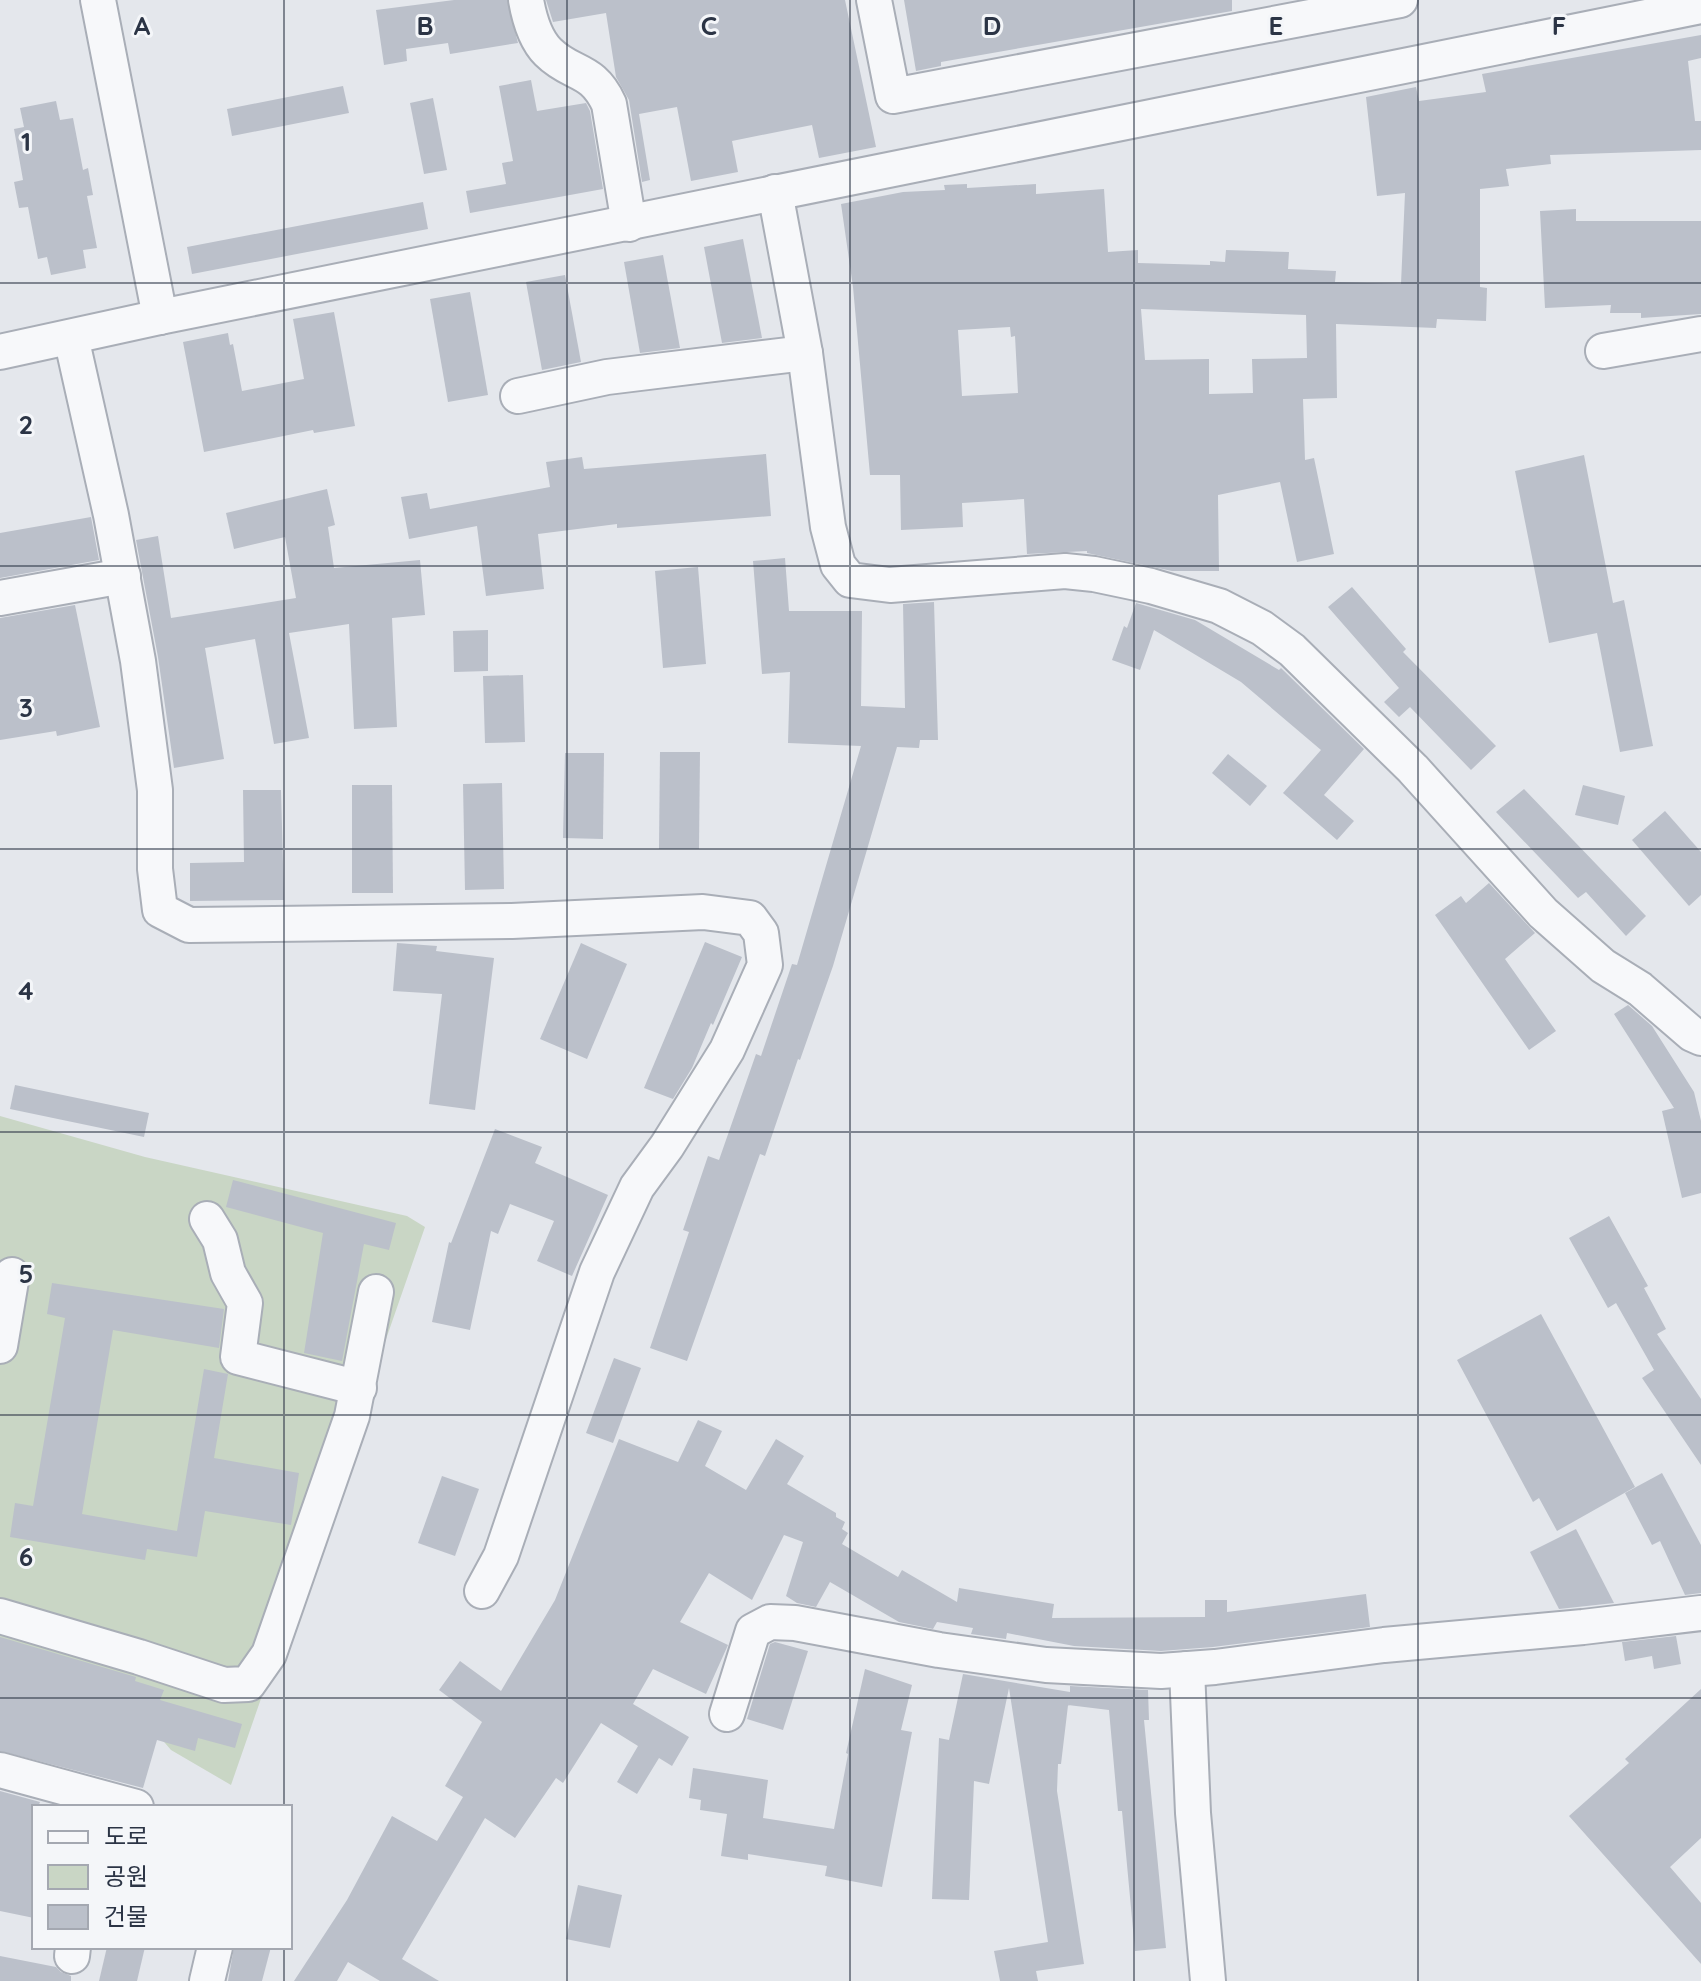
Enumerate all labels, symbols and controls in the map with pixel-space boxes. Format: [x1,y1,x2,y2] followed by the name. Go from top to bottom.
[134,9,151,42] text: A
[416,9,434,42] text: B
[701,9,717,42] text: C
[983,9,1001,42] text: D
[1269,9,1283,42] text: E
[1552,9,1566,42] text: F
[21,125,31,158] text: 1
[19,408,33,441] text: 2
[19,691,33,724] text: 3
[18,974,34,1007] text: 4
[19,1257,33,1290] text: 5
[19,1540,33,1573] text: 6
[32,1805,292,1949] legend
[104,1821,148,1851] text: 도로
[104,1861,148,1891] text: 공원
[104,1901,148,1931] text: 건물

